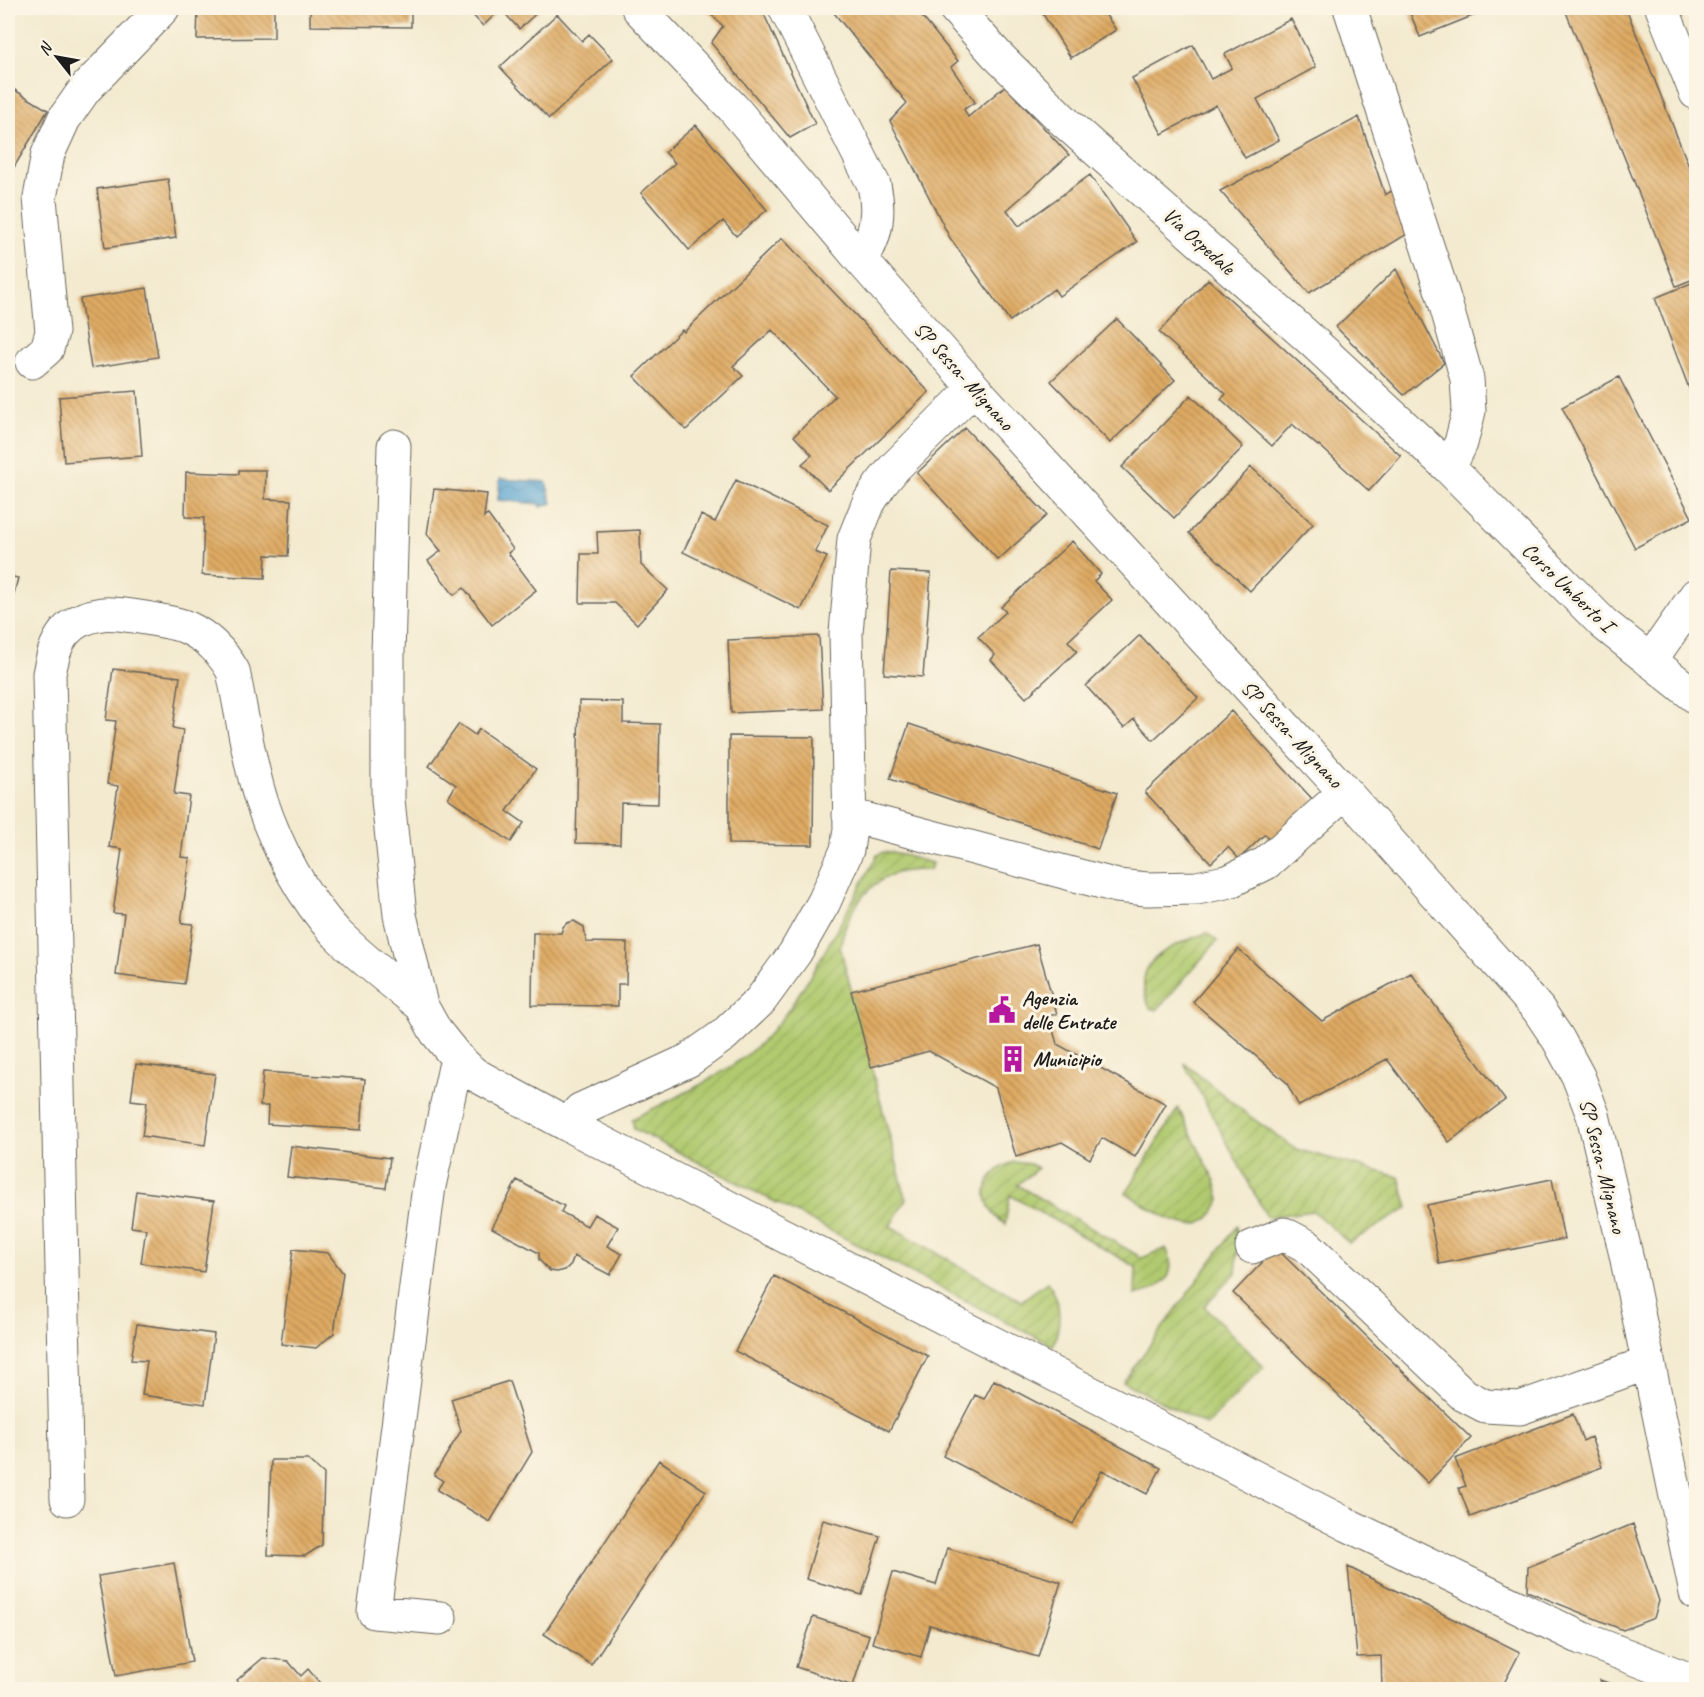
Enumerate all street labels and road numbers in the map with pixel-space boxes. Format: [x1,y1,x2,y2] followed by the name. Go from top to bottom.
[1158,202,1241,281] street label: Via Ospedale
[908,316,1021,437] street label: SP Sessa- Mignano
[1517,537,1623,640] street label: Corso Umberto I
[1236,675,1349,794] street label: SP Sessa- Mignano
[1574,1096,1633,1237] street label: SP Sessa- Mignano

